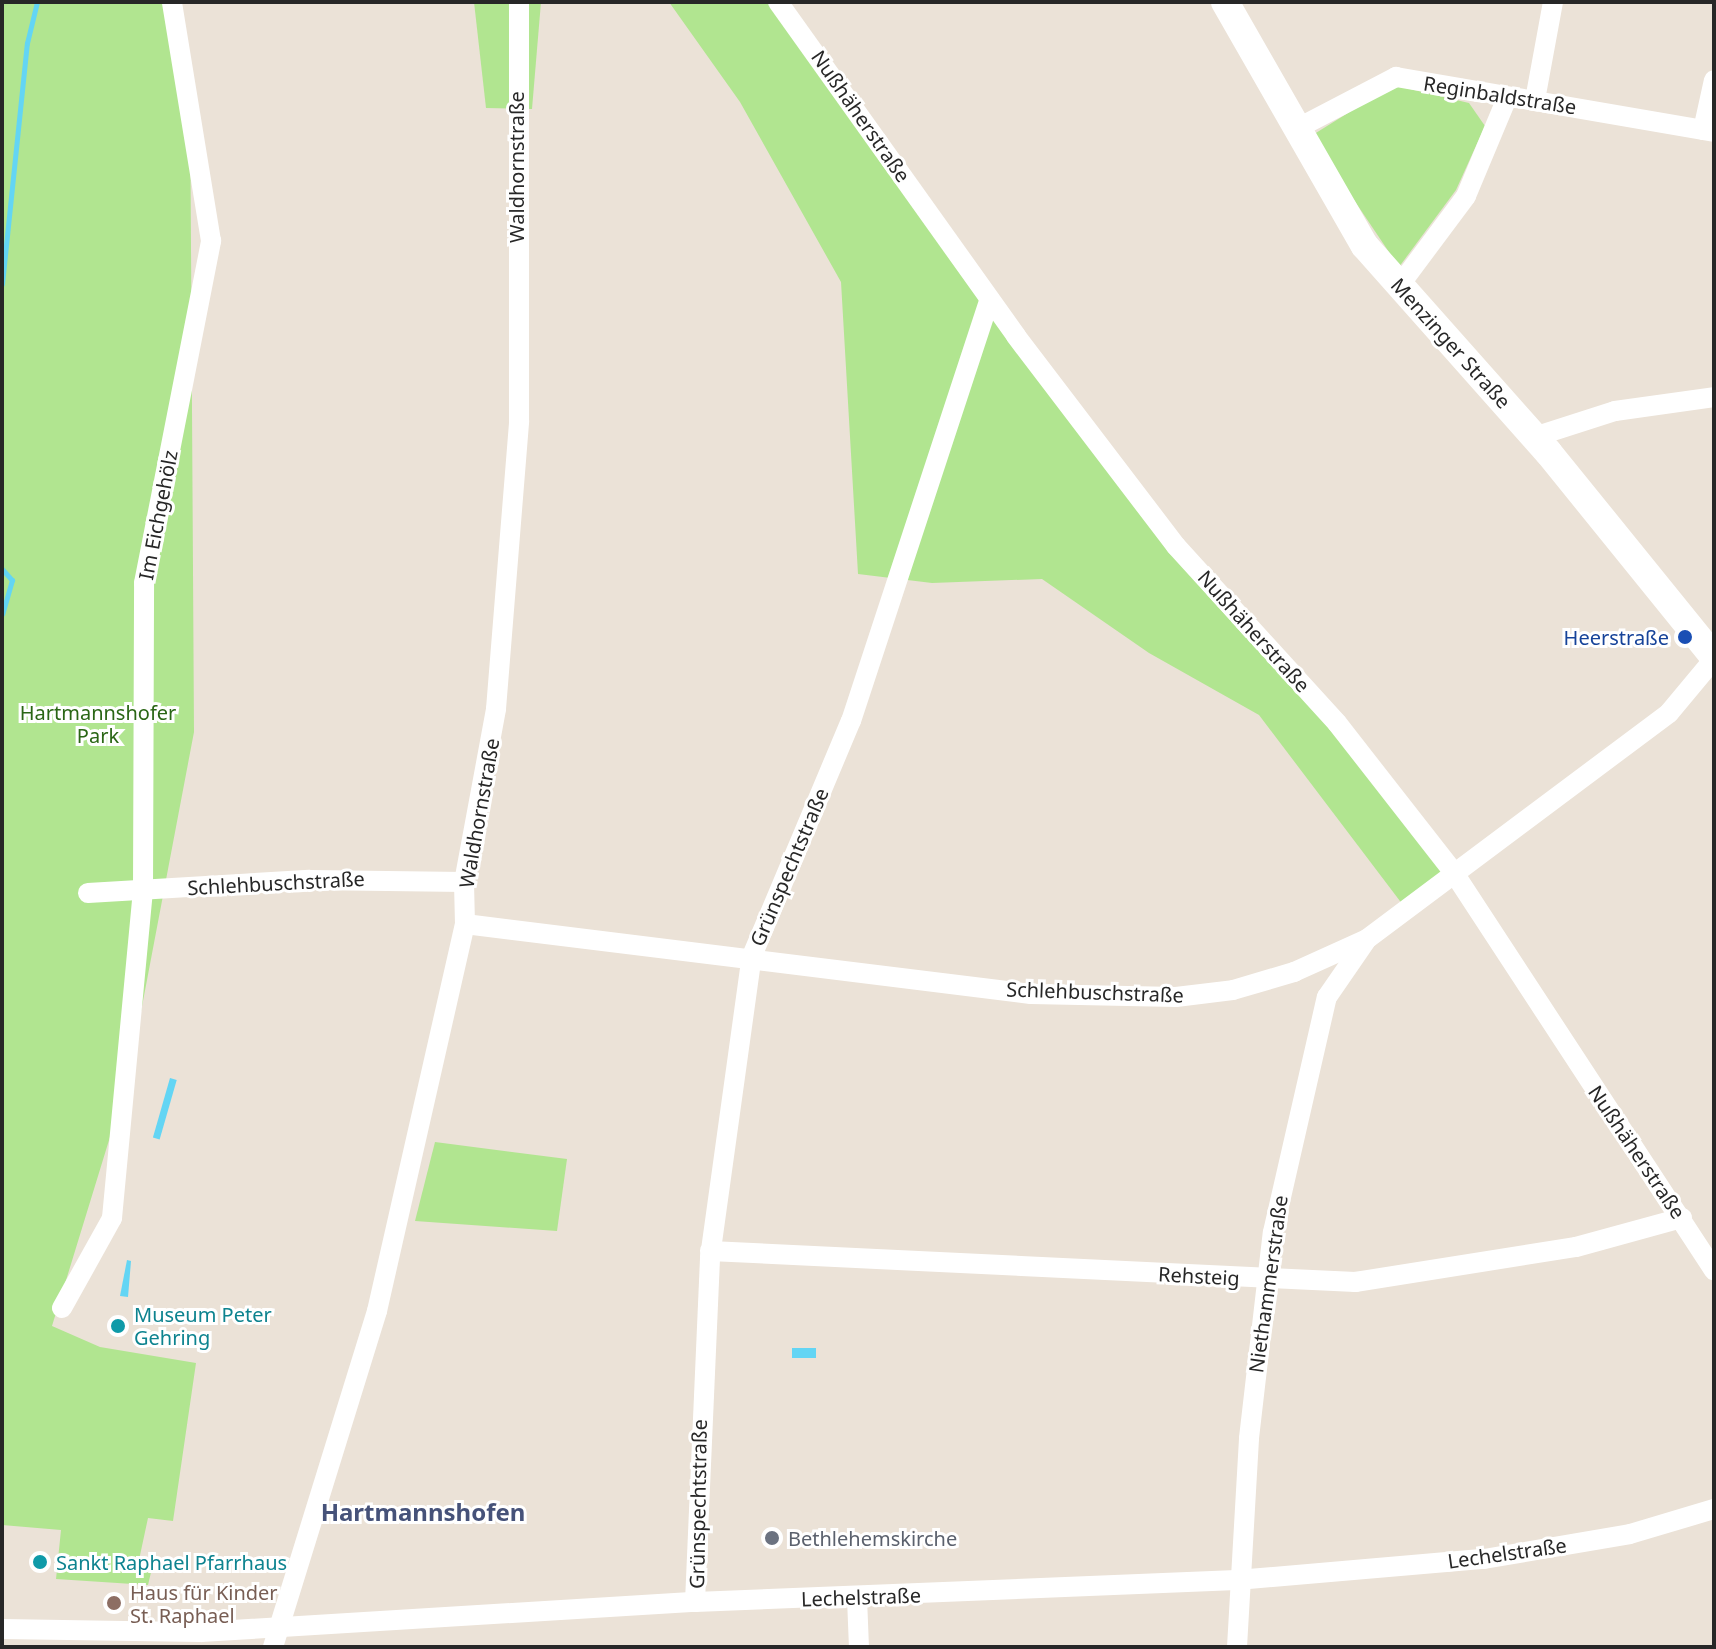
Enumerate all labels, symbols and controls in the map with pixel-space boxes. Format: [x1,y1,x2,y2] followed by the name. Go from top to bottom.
[807,45,915,187] street label: Nußhäherstraße
[1422,71,1578,119] street label: Reginbaldstraße
[504,91,528,243] street label: Waldhornstraße
[1386,273,1516,413] street label: Menzinger Straße
[134,448,182,582] street label: Im Eichgehölz
[1193,565,1315,697] street label: Nußhäherstraße
[1564,625,1669,649] place label: Heerstraße
[1676,628,1694,646] marker: Heerstraße
[20,700,176,747] park label: Hartmannshofer Park
[454,736,504,890] street label: Waldhornstraße
[745,784,833,950] street label: Grünspechtstraße
[187,866,365,900] street label: Schlehbuschstraße
[1006,977,1184,1007] street label: Schlehbuschstraße
[1584,1081,1690,1223] street label: Nußhäherstraße
[1244,1194,1292,1374] street label: Niethammerstraße
[1158,1262,1240,1290] street label: Rehsteig
[134,1302,272,1349] place label: Museum Peter Gehring
[109,1317,127,1335] marker: Museum Peter Gehring
[685,1419,711,1589] street label: Grünspechtstraße
[321,1498,525,1526] district label: Hartmannshofen
[788,1526,957,1550] place label: Bethlehemskirche
[763,1529,781,1547] marker: Bethlehemskirche
[1446,1533,1568,1573] street label: Lechelstraße
[56,1550,287,1574] place label: Sankt Raphael Pfarrhaus
[31,1553,49,1571] marker: Sankt Raphael Pfarrhaus
[130,1580,278,1627] place label: Haus für Kinder St. Raphael
[801,1583,921,1611] street label: Lechelstraße
[105,1594,123,1612] marker: Haus für Kinder St. Raphael

